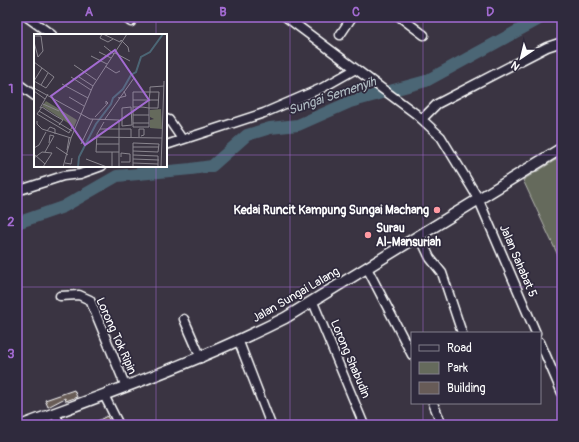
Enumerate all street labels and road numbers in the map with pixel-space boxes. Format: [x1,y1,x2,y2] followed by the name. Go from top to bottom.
[496,222,540,300] street label: Jalan Sahabat 5
[250,264,342,326] street label: Jalan Sungai Lalang
[92,295,140,377] street label: Lorong Tok Ripin
[327,317,373,401] street label: Lorong Shabudin

